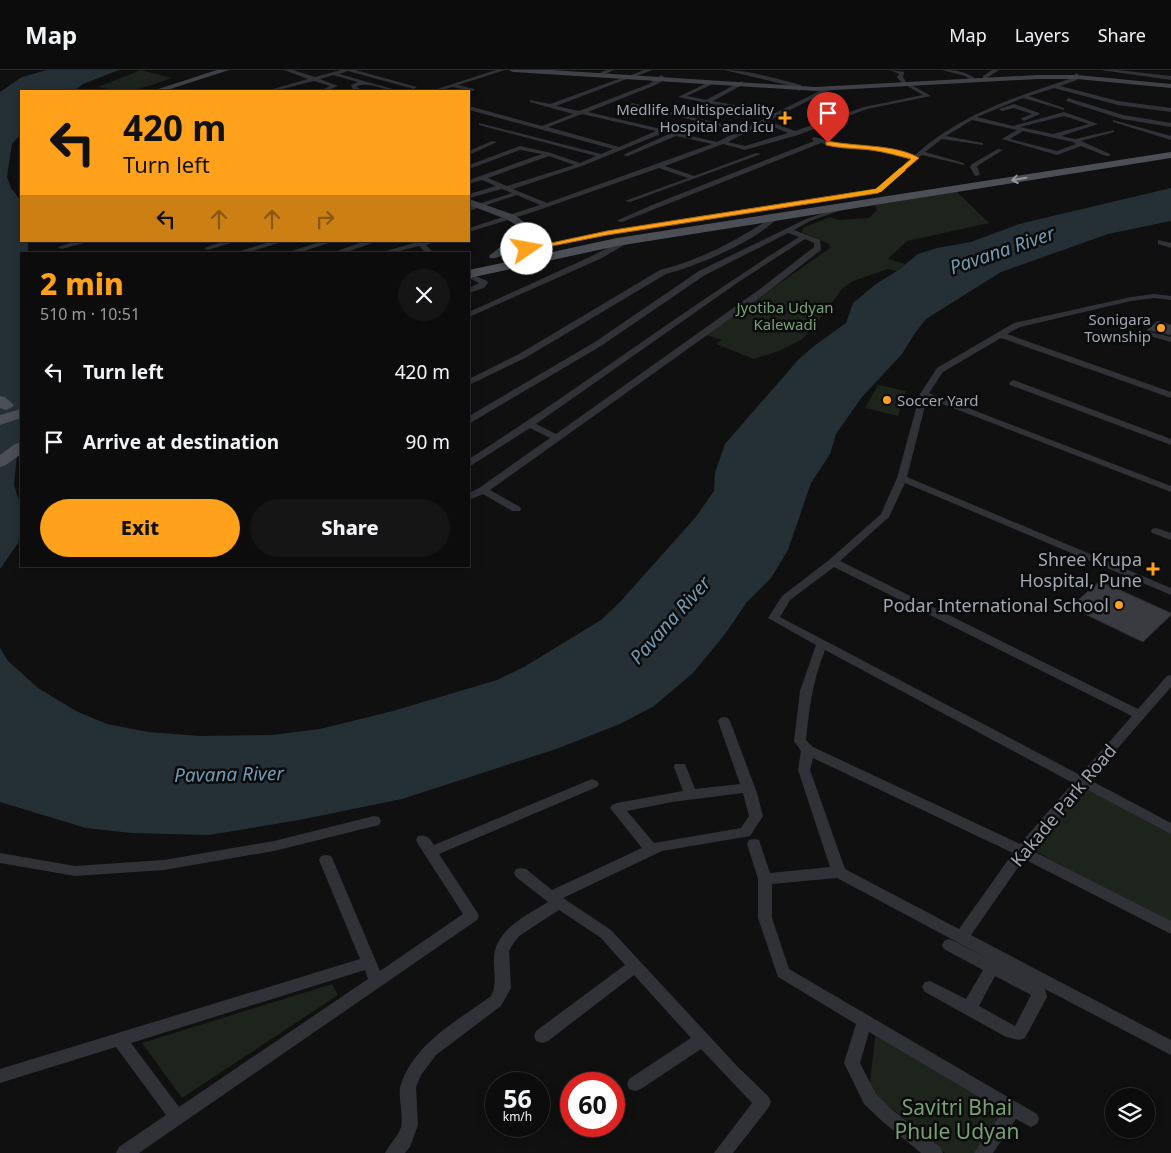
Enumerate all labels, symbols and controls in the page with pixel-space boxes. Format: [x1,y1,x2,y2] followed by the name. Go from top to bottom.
[25,18,77,51] text: Map
[949,23,987,47] text: Map
[1015,23,1070,47] text: Layers
[1098,23,1146,47] text: Share
[807,92,849,143] pin
[616,99,774,136] place label: Medlife Multispeciality Hospital and Icu
[814,99,842,127] icon: arrive
[123,104,226,151] text: 420 m
[40,110,105,175] icon: left
[778,111,792,125] marker: Medlife Multispeciality Hospital and Icu
[123,149,210,179] text: Turn left
[1011,174,1027,184] one-way arrow
[152,205,180,233] icon: left
[205,205,233,233] icon: ahead
[258,205,286,233] icon: ahead
[311,205,339,233] icon: right
[946,219,1059,280] water label: Pavana River
[500,222,552,274] position arrow
[40,263,124,304] text: 2 min
[398,269,450,321] button: close
[734,297,834,334] park label: Jyotiba Udyan Kalewadi
[40,303,140,325] text: 510 m · 10:51
[1084,309,1151,346] place label: Sonigara Township
[1155,322,1167,334] marker: Sonigara Township
[40,358,68,386] icon: left
[83,359,164,385] text: Turn left
[395,359,450,385] text: 420 m
[897,390,979,410] place label: Soccer Yard
[881,394,893,406] marker: Soccer Yard
[40,428,68,456] icon: arrive
[83,429,279,455] text: Arrive at destination
[406,429,450,455] text: 90 m
[40,499,240,557] button: Exit
[250,499,450,557] button: Share
[1019,547,1142,592] place label: Shree Krupa Hospital, Pune
[1146,562,1160,576] marker: Shree Krupa Hospital, Pune
[624,569,717,669] water label: Pavana River
[883,593,1109,617] place label: Podar International School
[1113,599,1125,611] marker: Podar International School
[1005,739,1121,871] street label: Kakade Park Road
[174,760,285,788] water label: Pavana River
[560,1072,625,1137] speed limit sign: 60
[503,1081,532,1115] text: 56
[1105,1088,1155,1138] map controls
[1105,1088,1155,1138] button: layers
[894,1093,1020,1145] park label: Savitri Bhai Phule Udyan
[503,1108,532,1125] text: km/h

